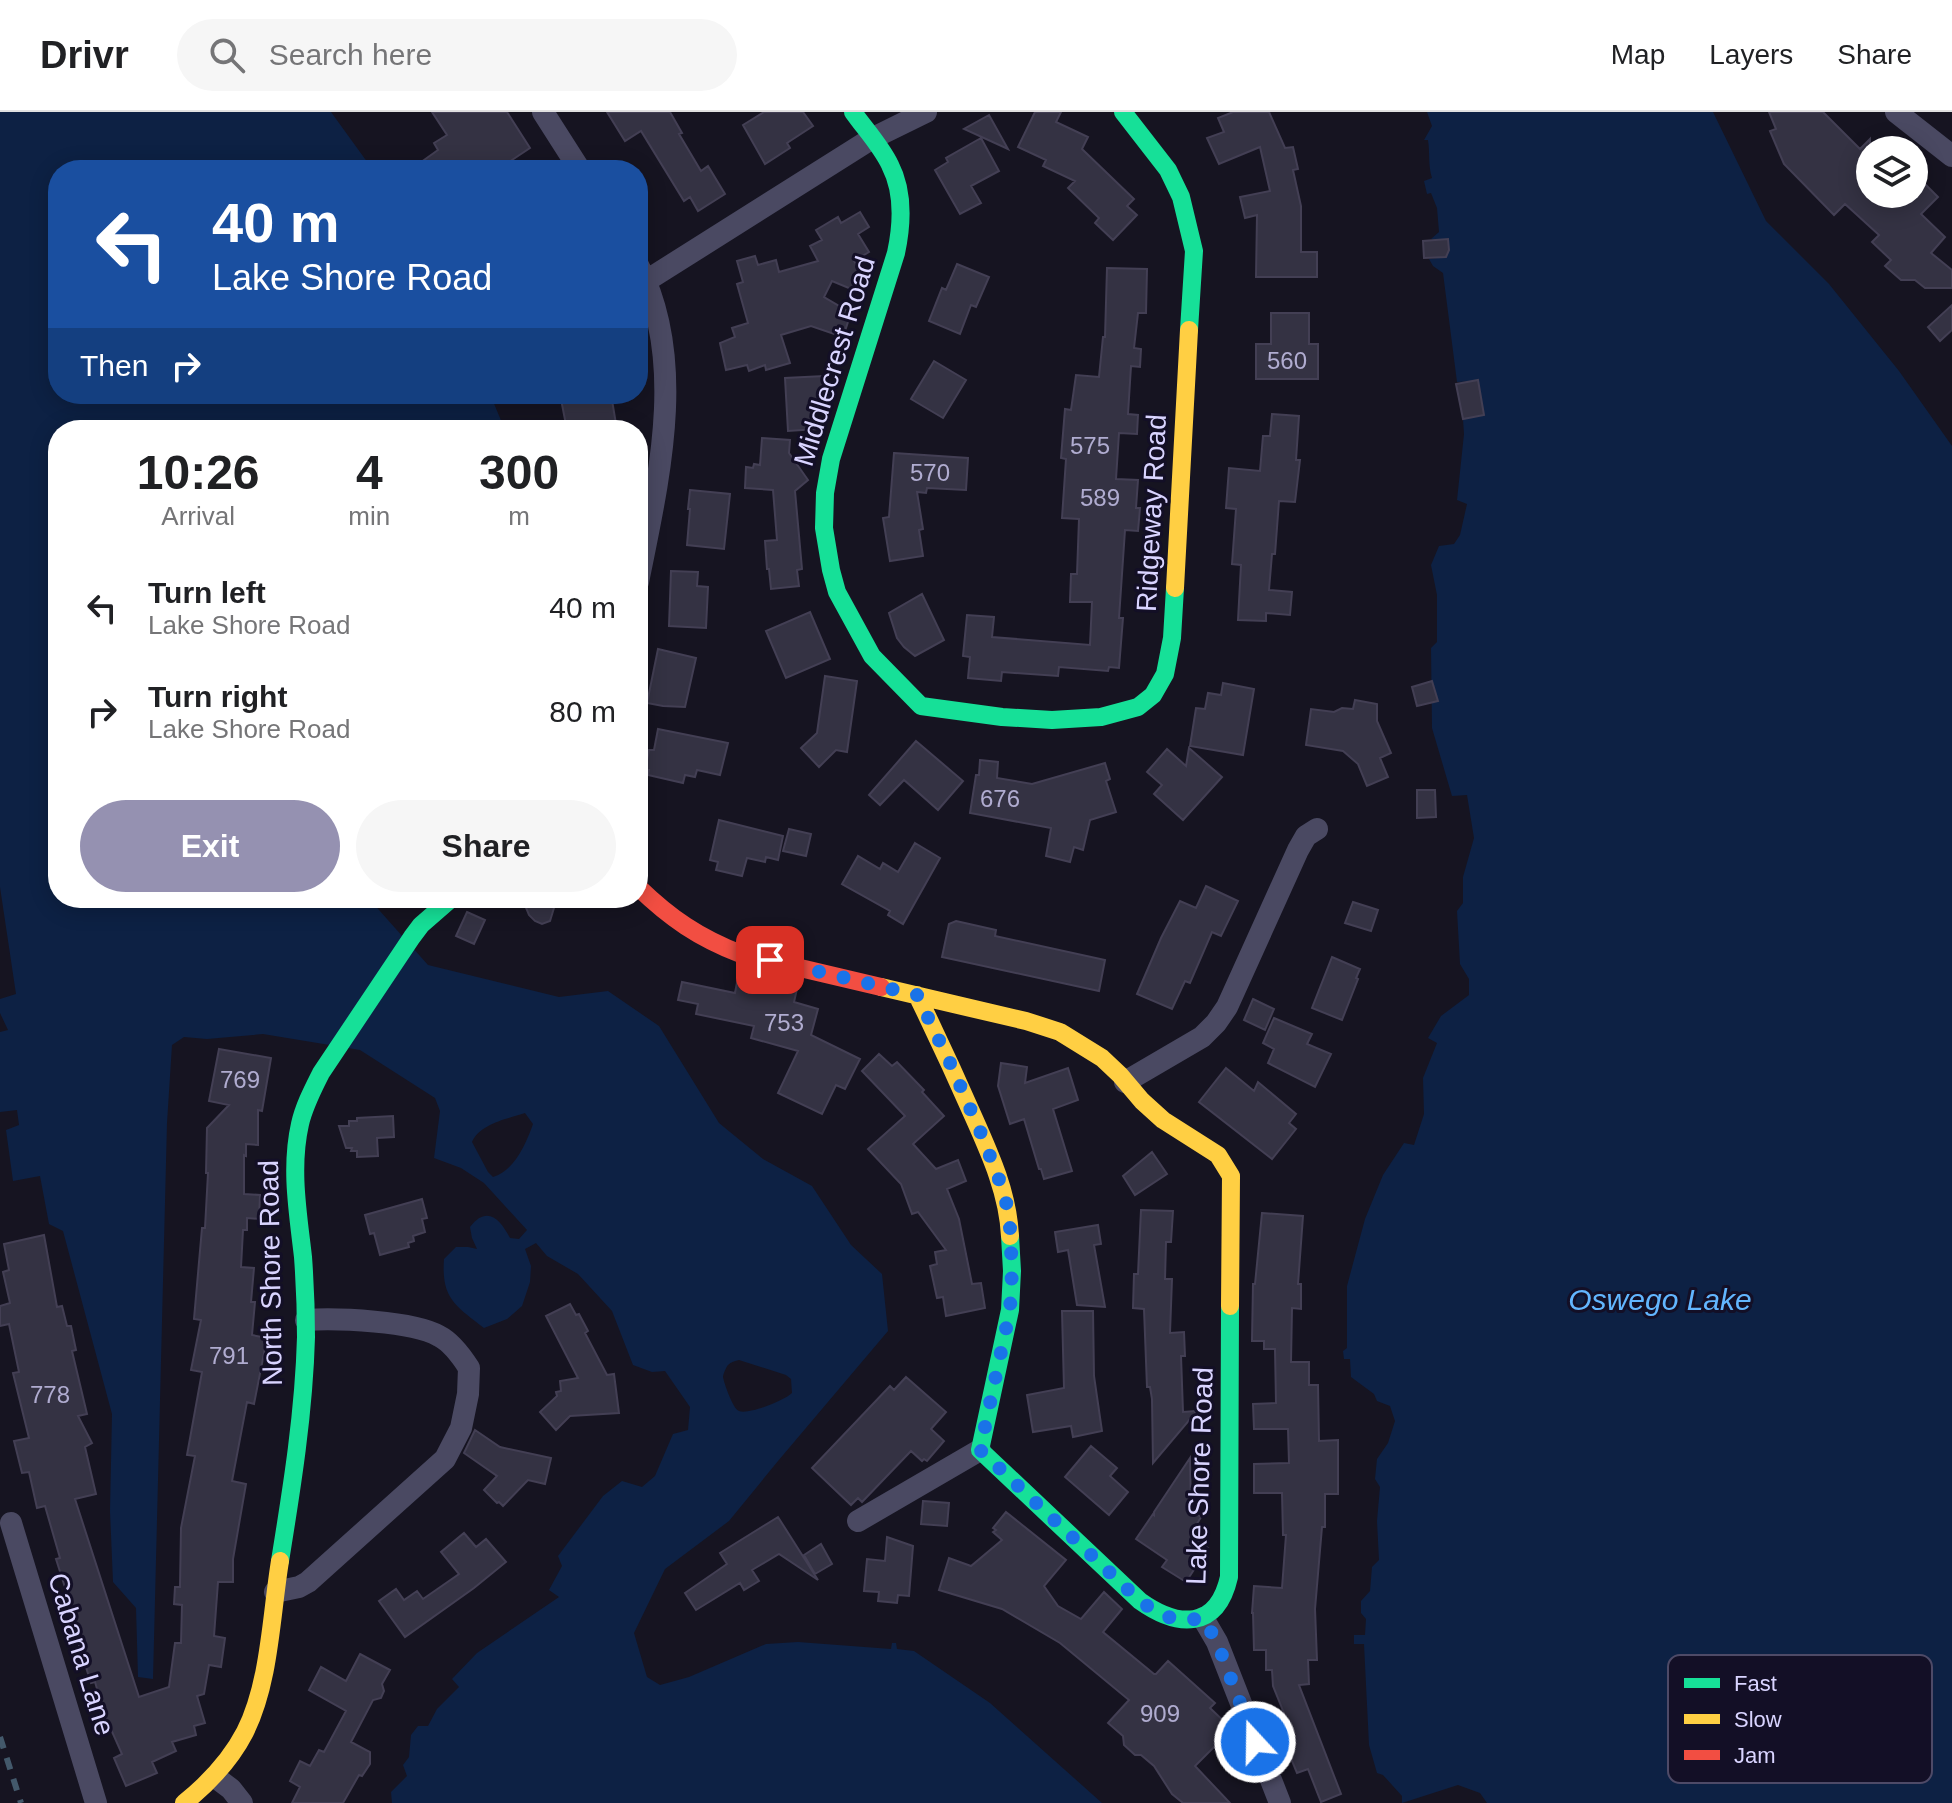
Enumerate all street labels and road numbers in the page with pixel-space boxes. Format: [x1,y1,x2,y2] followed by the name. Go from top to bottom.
[788,252,881,470] street label: Middlecrest Road
[1131,414,1172,613] street label: Ridgeway Road
[253,1160,288,1386] street label: North Shore Road
[1180,1367,1219,1585] street label: Lake Shore Road
[42,1569,121,1739] street label: Cabana Lane

